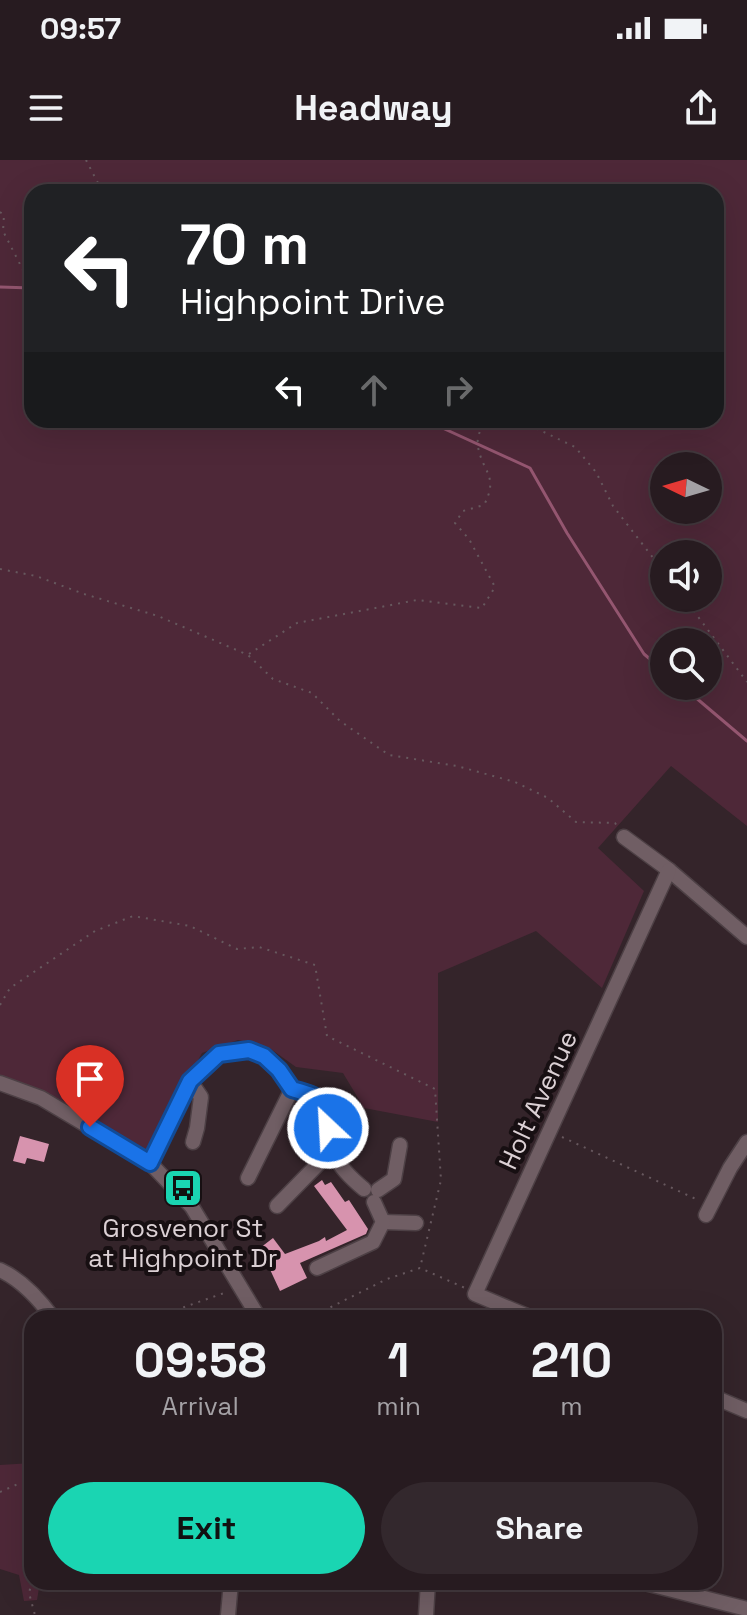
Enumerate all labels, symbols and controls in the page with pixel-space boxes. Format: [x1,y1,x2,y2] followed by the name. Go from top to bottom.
[40,9,121,48] text: 09:57
[294,85,453,131] text: Headway
[24,86,68,130] icon: menu
[679,86,723,130] icon: share
[180,209,309,280] text: 70 m
[48,216,152,320] icon: left
[180,279,446,325] text: Highpoint Drive
[268,368,312,412] icon: left
[352,368,396,412] icon: ahead
[436,368,480,412] icon: right
[650,452,722,524] north arrow
[650,452,722,700] map controls
[650,540,722,612] button: sound
[650,628,722,700] button: search
[491,1025,585,1175] street label: Holt Avenue
[56,1045,124,1127] pin
[68,1057,112,1101] icon: arrive
[286,1086,370,1170] position arrow
[162,1167,204,1209] bus stop icon: Grosvenor St at Highpoint Dr
[88,1211,278,1275] place label: Grosvenor St at Highpoint Dr
[134,1330,267,1391] text: 09:58
[388,1330,410,1391] text: 1
[531,1330,612,1391] text: 210
[162,1389,239,1423] text: Arrival
[376,1389,421,1423] text: min
[560,1389,583,1423] text: m
[48,1482,365,1574] button: Exit
[381,1482,698,1574] button: Share

